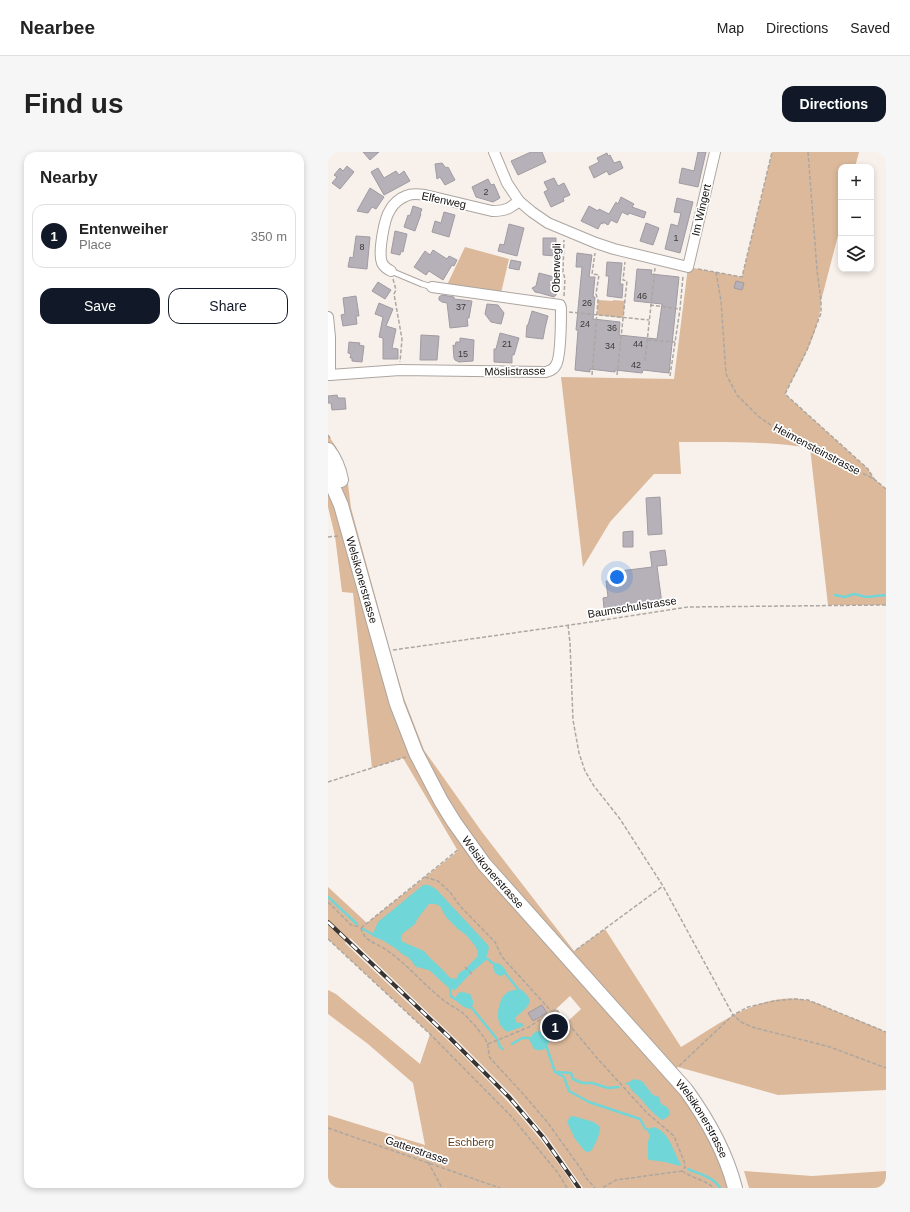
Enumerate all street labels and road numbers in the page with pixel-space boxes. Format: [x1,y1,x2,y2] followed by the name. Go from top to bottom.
[689,183,713,237] street label: Im Wingert
[421,189,467,211] street label: Elfenweg
[550,243,562,293] street label: Oberwegli
[484,364,546,378] street label: Möslistrasse
[772,421,862,477] street label: Heimensteinstrasse
[344,535,380,625] street label: Welsikonerstrasse
[587,594,677,620] street label: Baumschulstrasse
[460,834,526,910] street label: Welsikonerstrasse
[673,1077,730,1160] street label: Welsikonerstrasse
[384,1134,450,1166] street label: Gatterstrasse

